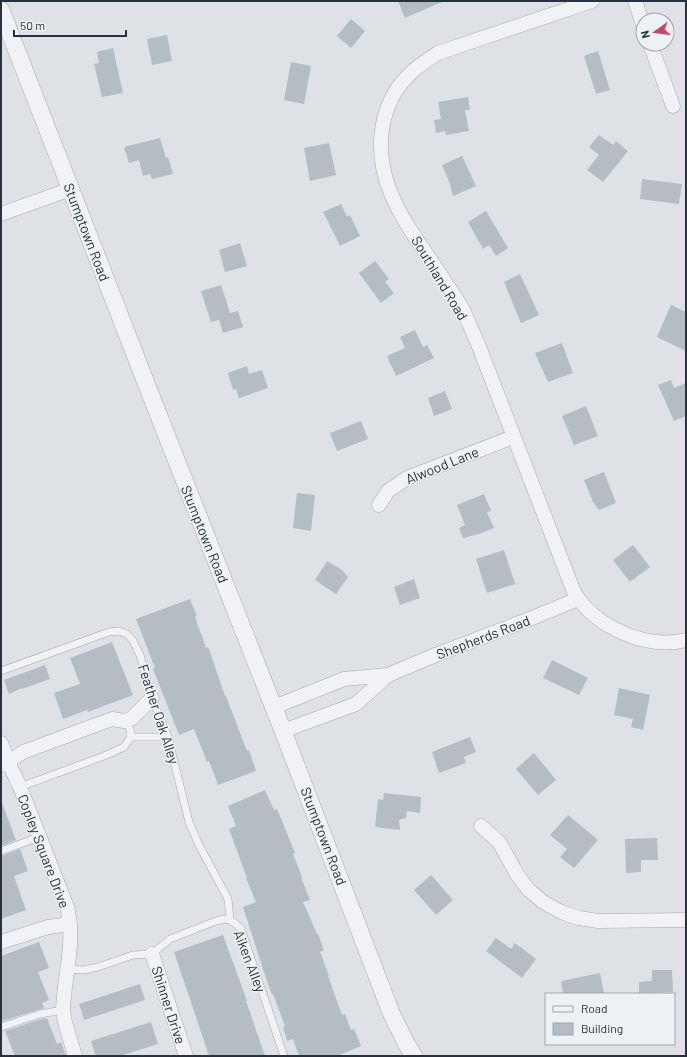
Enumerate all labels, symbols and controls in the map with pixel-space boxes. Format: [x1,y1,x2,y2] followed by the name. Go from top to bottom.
[14,12,126,38] scale bar
[635,12,675,52] north arrow
[20,18,45,32] text: 50 m
[638,29,652,40] text: N
[60,181,114,283] street label: Stumptown Road
[408,233,472,323] street label: Southland Road
[403,443,481,487] street label: Alwood Lane
[178,483,232,585] street label: Stumptown Road
[434,611,532,663] street label: Shepherds Road
[135,662,183,767] street label: Feather Oak Alley
[297,785,351,887] street label: Stumptown Road
[14,792,74,910] street label: Copley Square Drive
[230,927,270,995] street label: Aiken Alley
[148,964,190,1046] street label: Shinner Drive
[545,993,675,1045] legend
[581,1001,608,1015] text: Road
[581,1021,623,1035] text: Building

